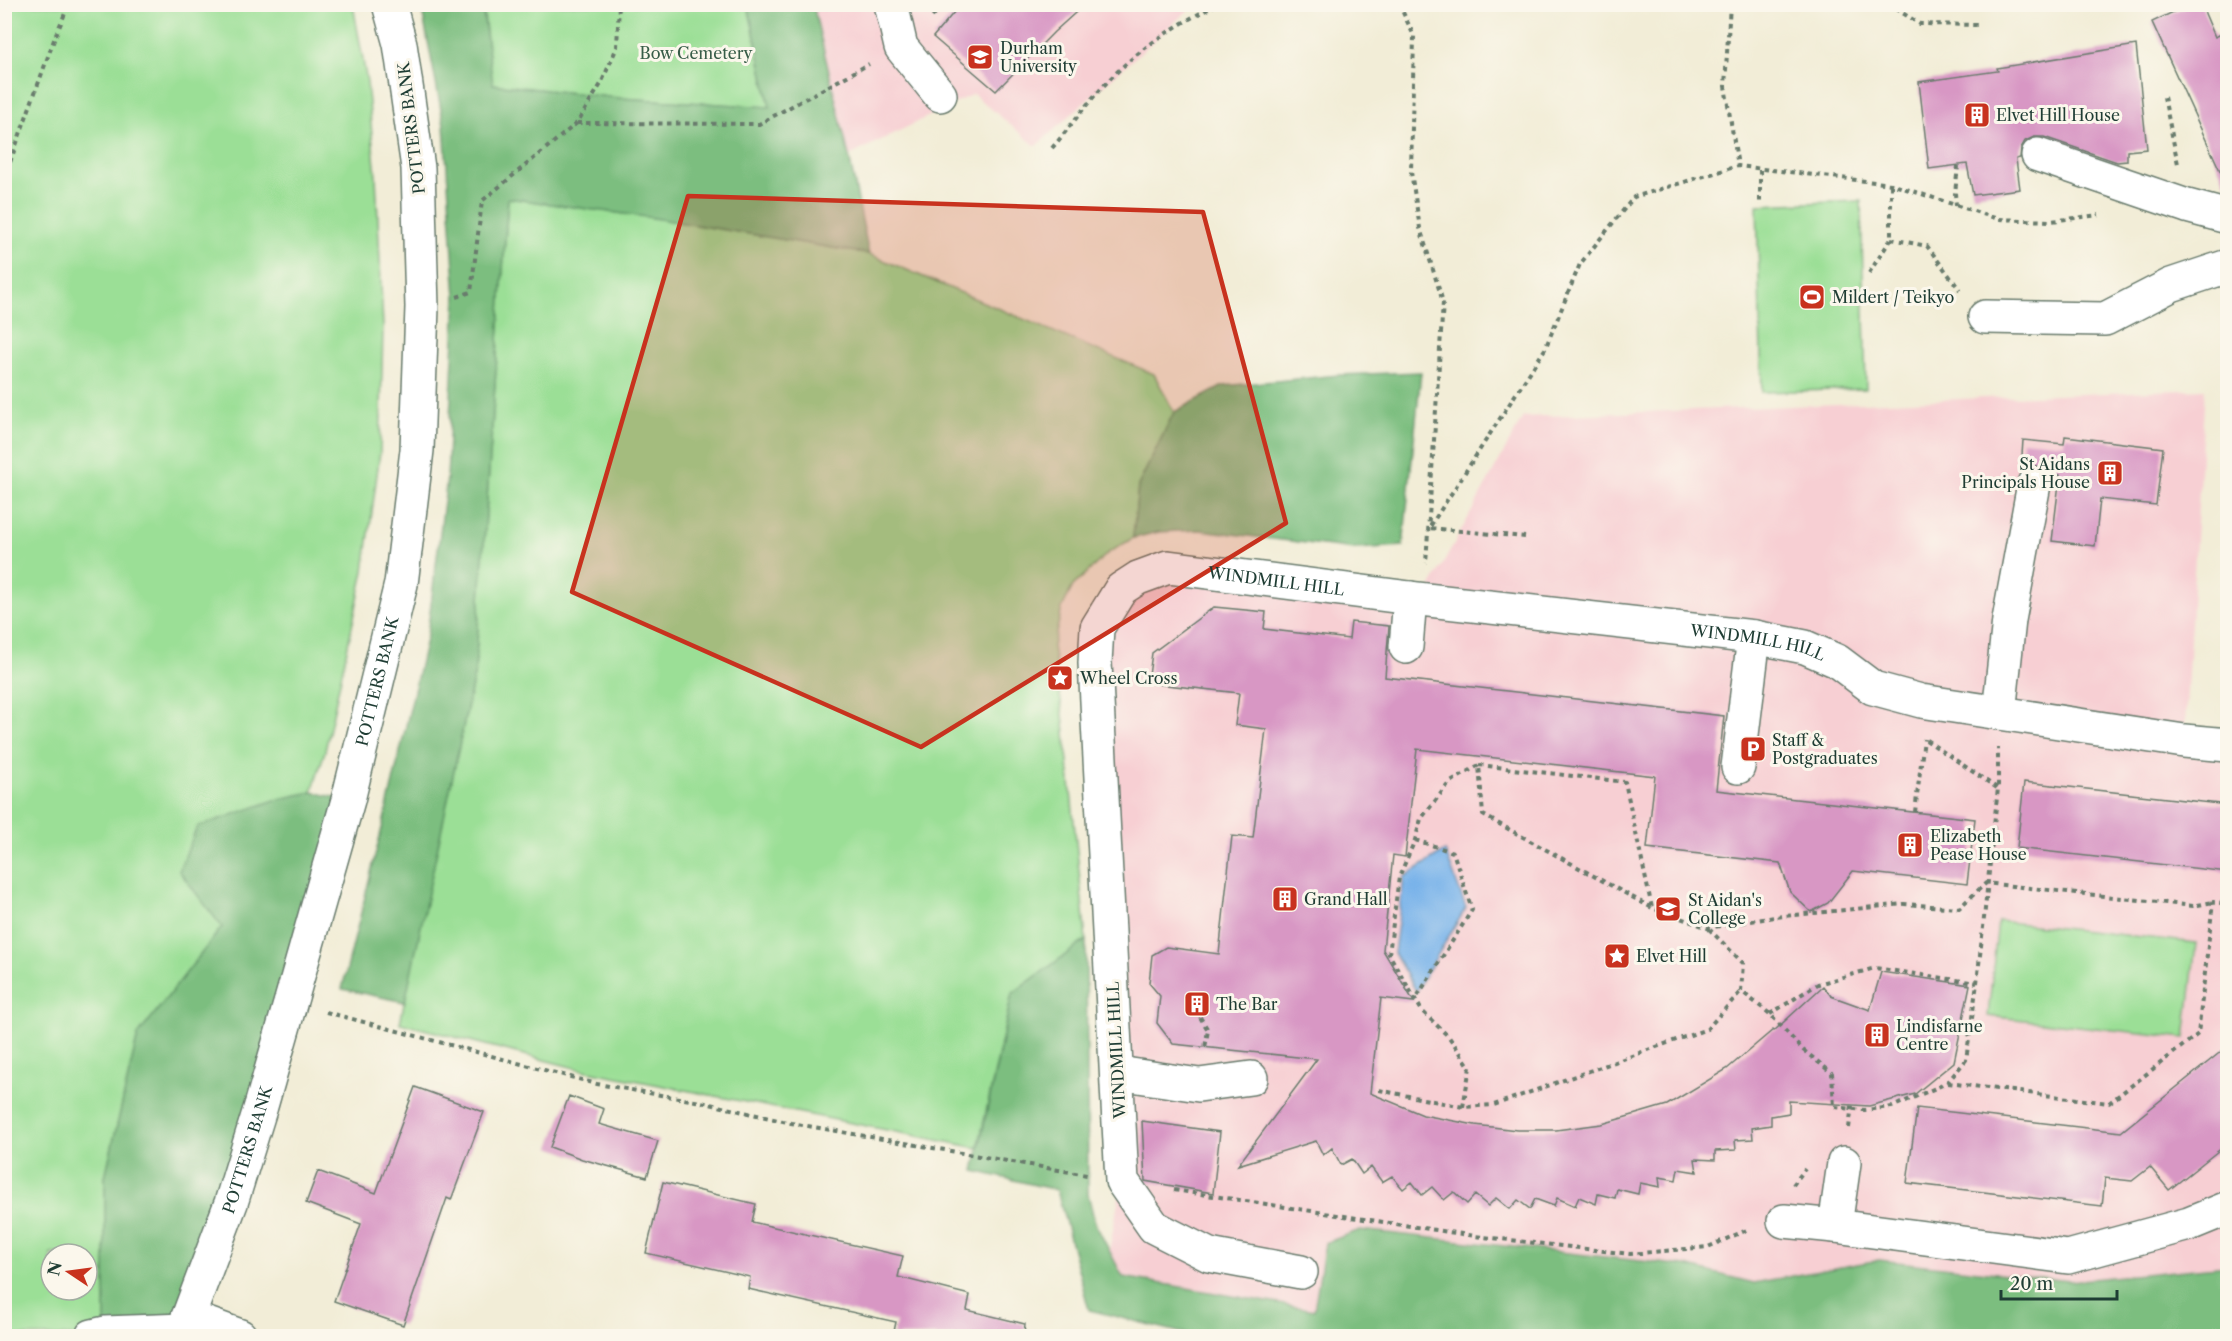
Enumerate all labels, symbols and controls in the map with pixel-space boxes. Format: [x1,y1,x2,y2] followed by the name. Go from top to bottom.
[1000,38,1078,76] place label: Durham University
[965,42,995,72] school or university icon: Durham University
[640,43,754,63] park label: Bow Cemetery
[393,60,429,195] street label: POTTERS BANK
[1962,100,1992,130] building icon: Elvet Hill House
[1996,105,2120,125] place label: Elvet Hill House
[1797,282,1827,312] sports icon: Mildert / Teikyo
[1832,287,1955,307] place label: Mildert / Teikyo
[1961,454,2090,492] place label: St Aidans Principals House
[2095,458,2125,488] building icon: St Aidans Principals House
[1206,562,1346,600] street label: WINDMILL HILL
[352,614,403,748] street label: POTTERS BANK
[1688,620,1829,665] street label: WINDMILL HILL
[1045,663,1075,693] place icon: Wheel Cross
[1079,668,1178,688] place label: Wheel Cross
[1772,730,1878,768] place label: Staff & Postgraduates
[1738,734,1768,764] parking icon: Staff & Postgraduates
[1930,826,2027,864] place label: Elizabeth Pease House
[1895,830,1925,860] building icon: Elizabeth Pease House
[1270,884,1300,914] building icon: Grand Hall
[1304,889,1388,909] place label: Grand Hall
[1688,890,1762,928] place label: St Aidan's College
[1653,894,1683,924] school or university icon: St Aidan's College
[1602,941,1632,971] place icon: Elvet Hill
[1636,946,1707,966] place label: Elvet Hill
[1102,980,1130,1120] street label: WINDMILL HILL
[1182,989,1212,1019] building icon: The Bar
[1216,994,1278,1014] place label: The Bar
[1896,1016,1983,1054] place label: Lindisfarne Centre
[1862,1020,1892,1050] building icon: Lindisfarne Centre
[218,1083,276,1216] street label: POTTERS BANK
[39,1242,99,1302] north arrow
[43,1260,66,1278] text: N
[2001,1263,2116,1301] scale bar
[2010,1273,2054,1295] text: 20 m

